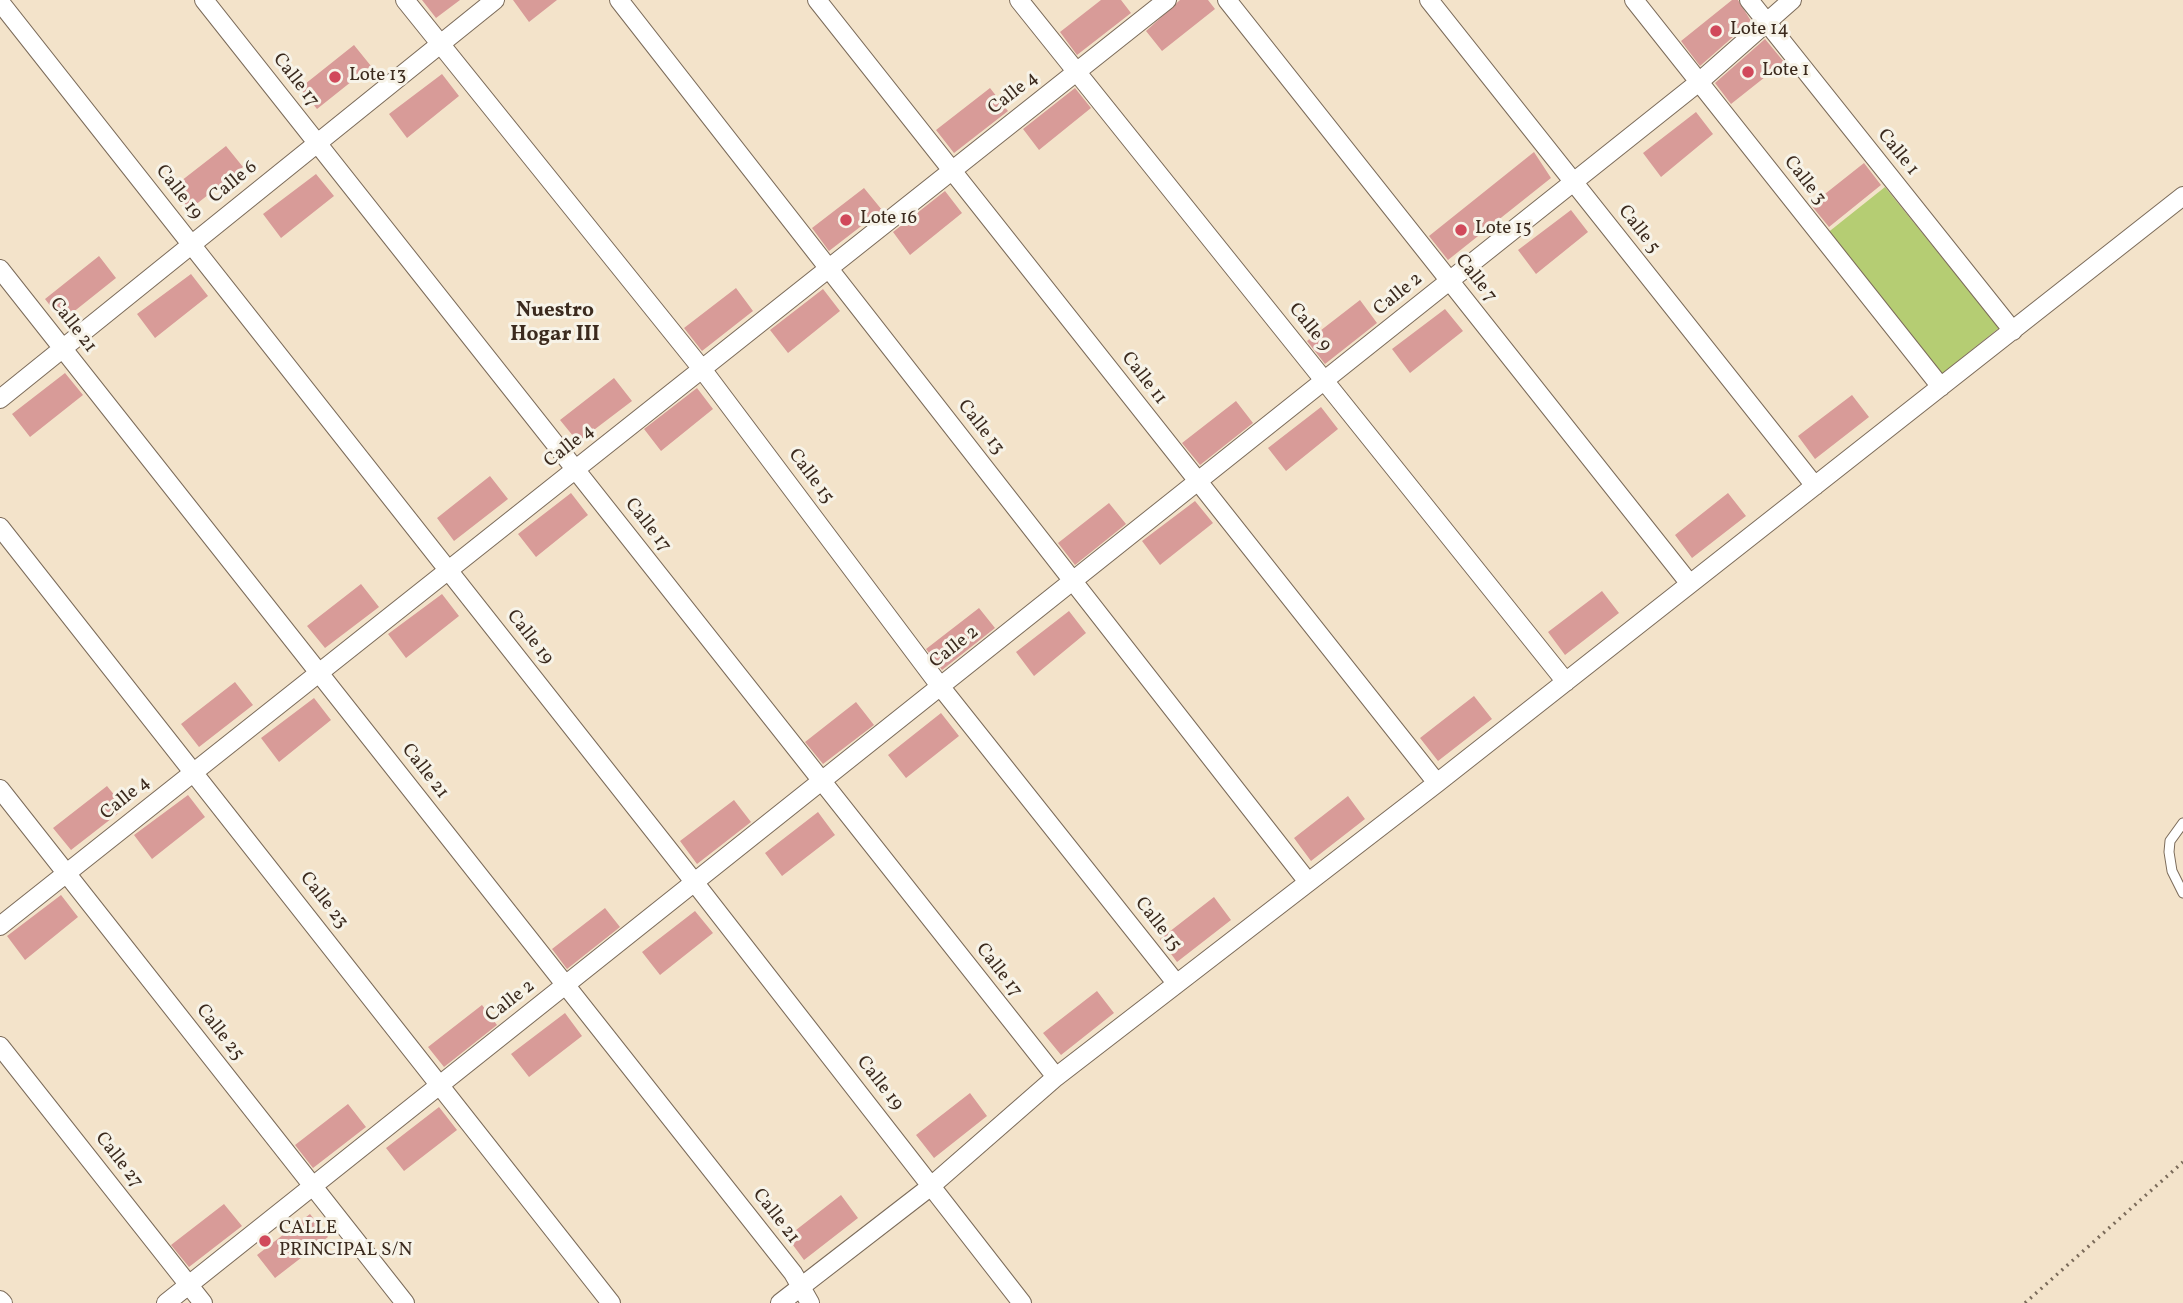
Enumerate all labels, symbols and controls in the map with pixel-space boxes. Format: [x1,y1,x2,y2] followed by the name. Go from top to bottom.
[1730,20,1789,42] place label: Lote 14
[1708,23,1724,39] marker: Lote 14
[267,49,323,113] street label: Calle 17
[1762,61,1809,83] place label: Lote 1
[1740,64,1756,80] marker: Lote 1
[349,66,406,88] place label: Lote 13
[984,67,1044,121] street label: Calle 4
[327,69,343,85] marker: Lote 13
[1871,125,1923,181] street label: Calle 1
[1778,152,1830,210] street label: Calle 3
[205,157,263,209] street label: Calle 6
[150,161,206,225] street label: Calle 19
[1612,201,1664,259] street label: Calle 5
[860,209,917,231] place label: Lote 16
[838,212,854,228] marker: Lote 16
[1475,219,1532,241] place label: Lote 15
[1453,222,1469,238] marker: Lote 15
[1449,250,1501,308] street label: Calle 7
[1370,268,1428,322] street label: Calle 2
[43,294,101,358] street label: Calle 21
[510,299,600,349] district label: Nuestro Hogar III
[1283,299,1335,357] street label: Calle 9
[1115,348,1171,410] street label: Calle 11
[952,396,1008,460] street label: Calle 13
[540,420,600,474] street label: Calle 4
[782,445,838,509] street label: Calle 15
[619,494,675,558] street label: Calle 17
[501,606,557,670] street label: Calle 19
[926,622,984,674] street label: Calle 2
[395,740,453,804] street label: Calle 21
[97,772,155,826] street label: Calle 4
[294,868,352,934] street label: Calle 23
[1129,893,1185,957] street label: Calle 15
[970,939,1026,1003] street label: Calle 17
[482,976,540,1028] street label: Calle 2
[190,1000,248,1066] street label: Calle 25
[851,1052,907,1116] street label: Calle 19
[89,1128,147,1194] street label: Calle 27
[746,1185,804,1249] street label: Calle 21
[279,1219,412,1263] place label: CALLE PRINCIPAL S/N
[257,1233,273,1249] marker: CALLE PRINCIPAL S/N

